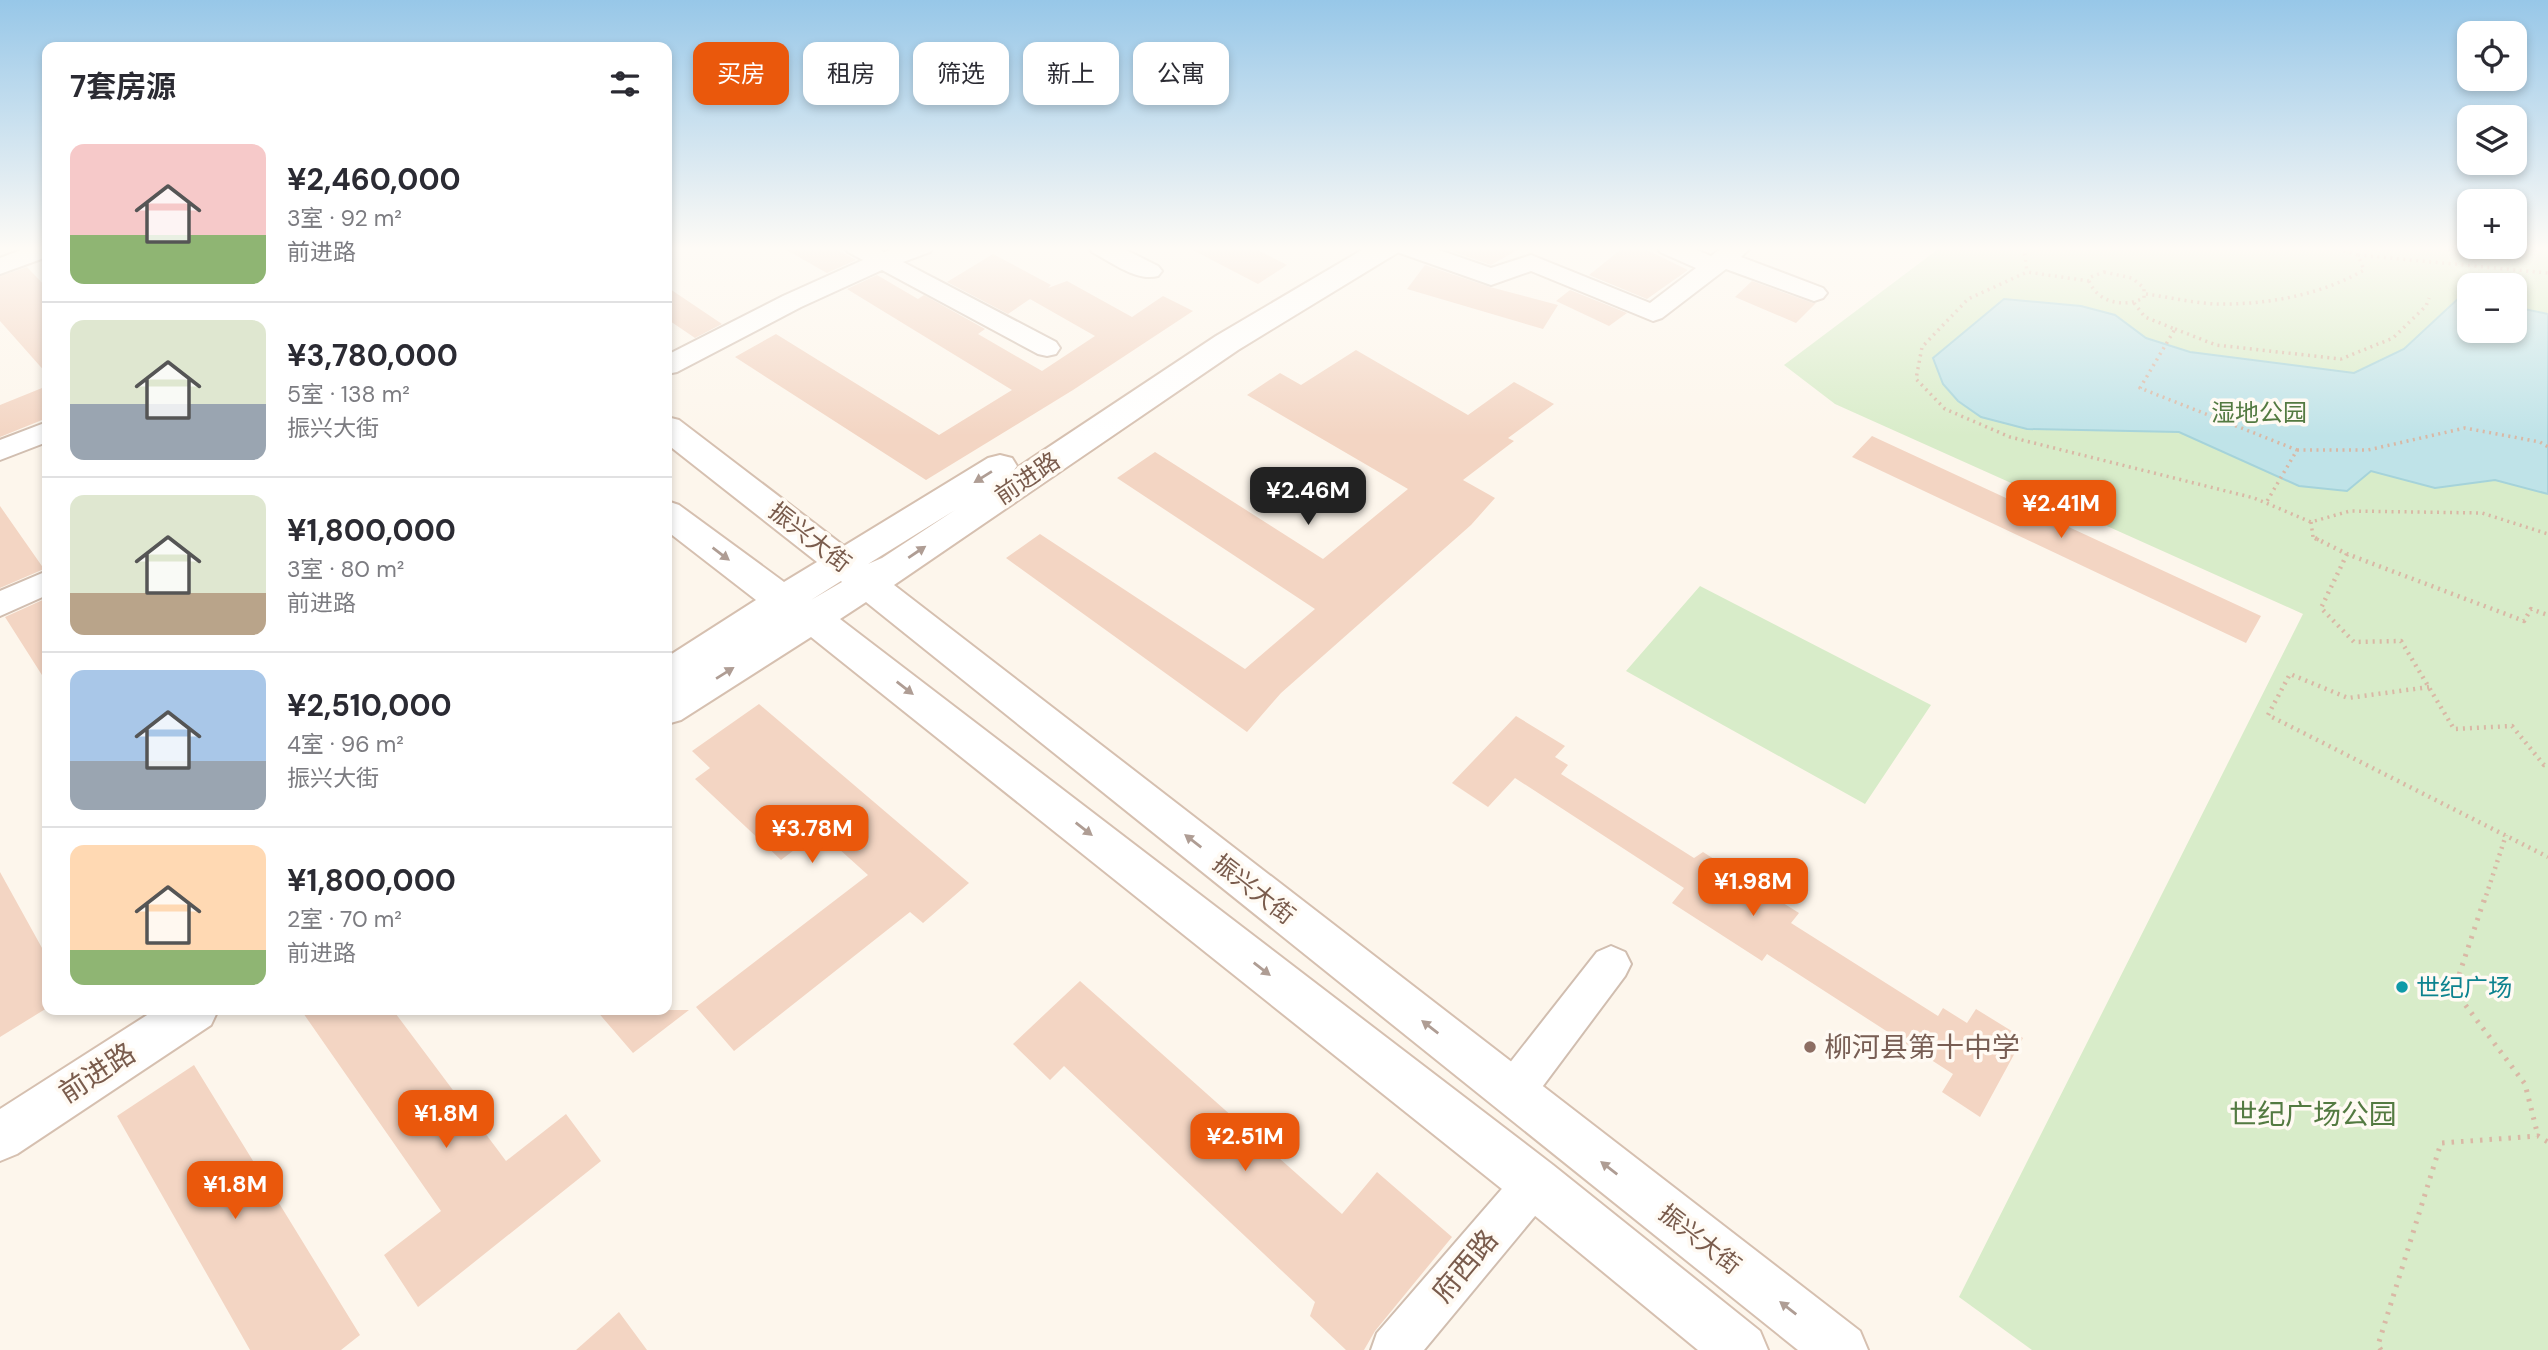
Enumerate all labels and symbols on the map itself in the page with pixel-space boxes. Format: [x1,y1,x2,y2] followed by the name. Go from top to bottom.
[2211,397,2307,428] park label: 湿地公园
[988,445,1066,511] street label: 前进路
[1251,468,1365,527] pin: ¥2.46M
[973,470,992,483] one-way arrow
[2004,480,2118,540] pin: ¥2.41M
[763,495,857,579] street label: 振兴大街
[908,545,926,559] one-way arrow
[712,547,730,561] one-way arrow
[715,667,734,679] one-way arrow
[895,681,913,696] one-way arrow
[755,806,869,865] pin: ¥3.78M
[1075,821,1092,836] one-way arrow
[1184,834,1202,848] one-way arrow
[1207,847,1301,931] street label: 振兴大街
[1696,858,1810,918] pin: ¥1.98M
[1253,962,1271,977] one-way arrow
[2416,972,2512,1003] place label: 世纪广场
[2394,979,2410,995] marker: 世纪广场
[1421,1019,1439,1034] one-way arrow
[1824,1029,2020,1066] place label: 柳河县第十中学
[52,1035,142,1111] street label: 前进路
[1802,1039,1818,1055] marker: 柳河县第十中学
[397,1090,495,1150] pin: ¥1.8M
[2229,1096,2397,1133] park label: 世纪广场公园
[1188,1114,1302,1173] pin: ¥2.51M
[1600,1160,1618,1175] one-way arrow
[186,1162,284,1221] pin: ¥1.8M
[1653,1197,1747,1281] street label: 振兴大街
[1424,1222,1506,1310] street label: 府西路
[1779,1300,1797,1315] one-way arrow

